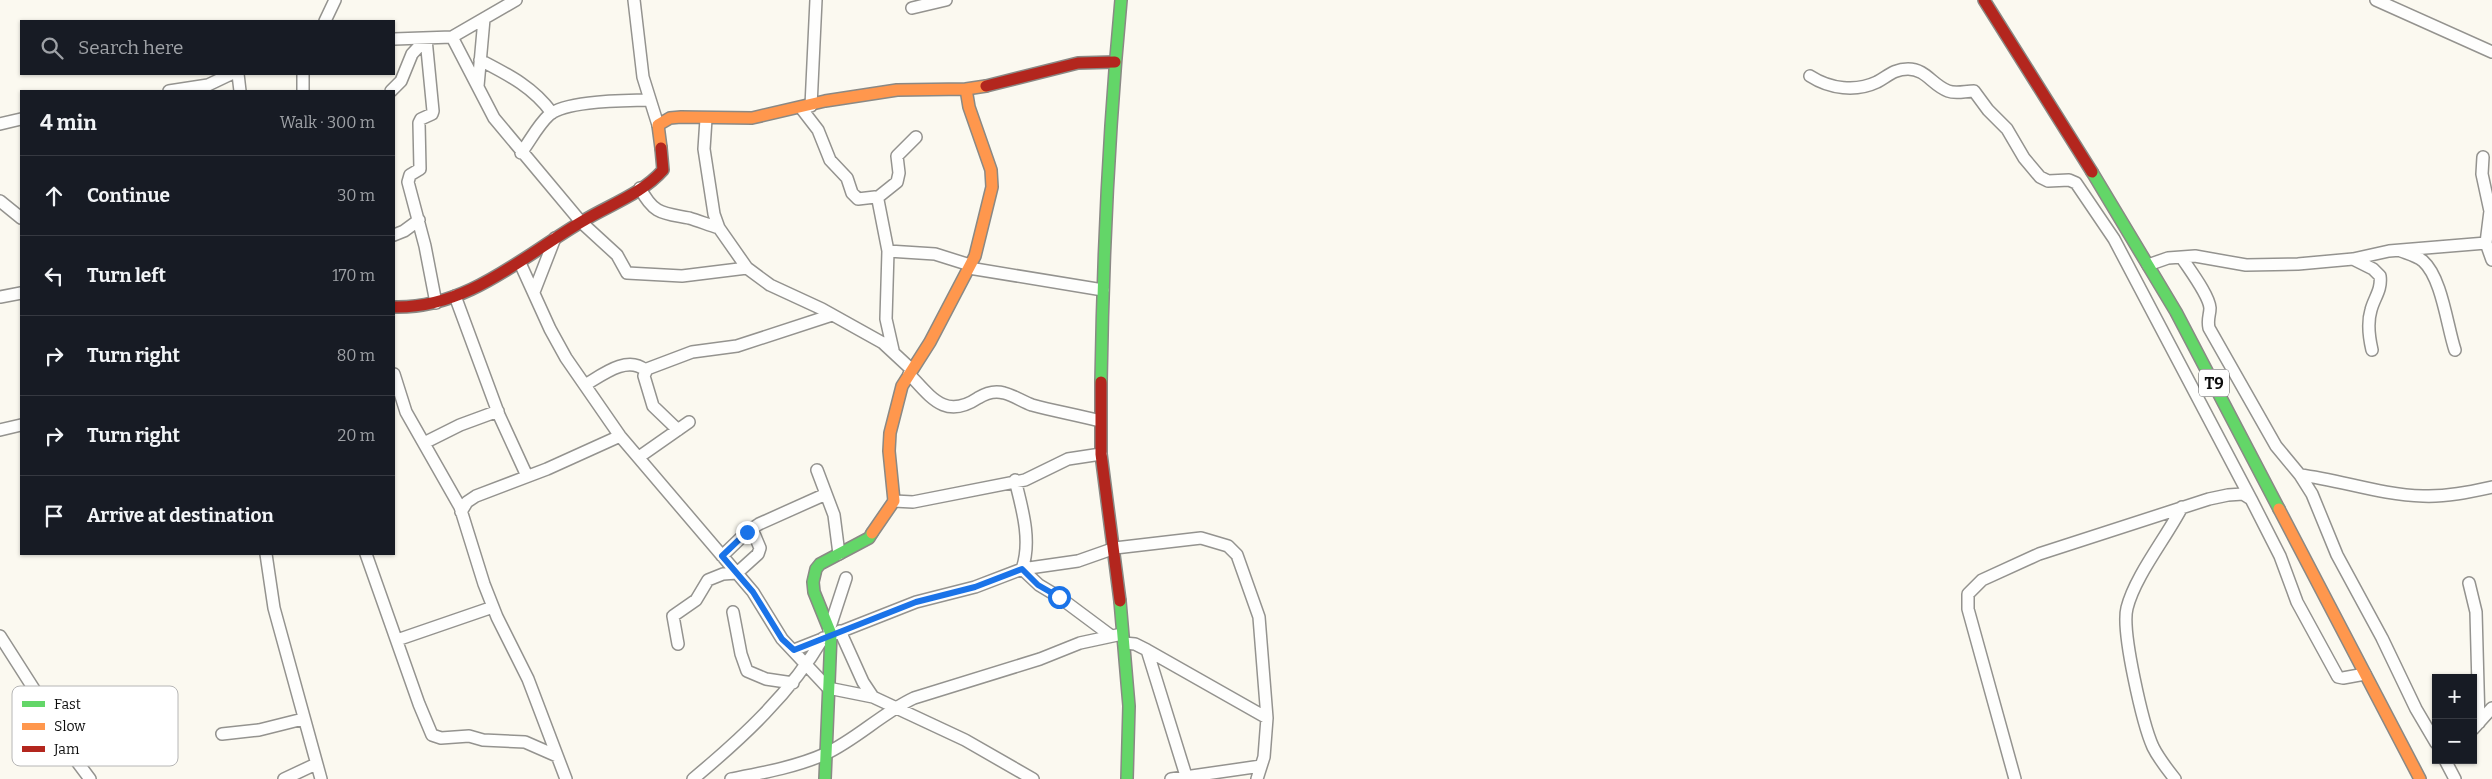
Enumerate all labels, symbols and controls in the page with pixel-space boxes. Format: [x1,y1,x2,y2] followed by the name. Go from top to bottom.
[20,20,395,75] search box
[38,34,66,62] icon: search
[78,36,183,59] text: Search here
[40,110,97,136] text: 4 min
[280,113,375,132] text: Walk · 300 m
[40,182,68,210] icon: ahead
[87,184,170,207] text: Continue
[337,186,375,205] text: 30 m
[40,262,68,290] icon: left
[87,264,166,287] text: Turn left
[332,266,375,285] text: 170 m
[40,342,68,370] icon: right
[87,344,180,367] text: Turn right
[337,346,375,365] text: 80 m
[2199,369,2229,396] road number: T9
[40,422,68,450] icon: right
[87,424,180,447] text: Turn right
[338,426,375,445] text: 20 m
[40,502,68,530] icon: arrive
[87,504,274,527] text: Arrive at destination
[736,521,759,544] route end
[1048,586,1071,609] route start
[2432,674,2477,764] map controls
[2432,674,2477,719] button: +
[12,686,178,766] legend
[54,696,81,713] text: Fast
[54,718,86,735] text: Slow
[2432,719,2477,764] button: −
[53,741,80,758] text: Jam

